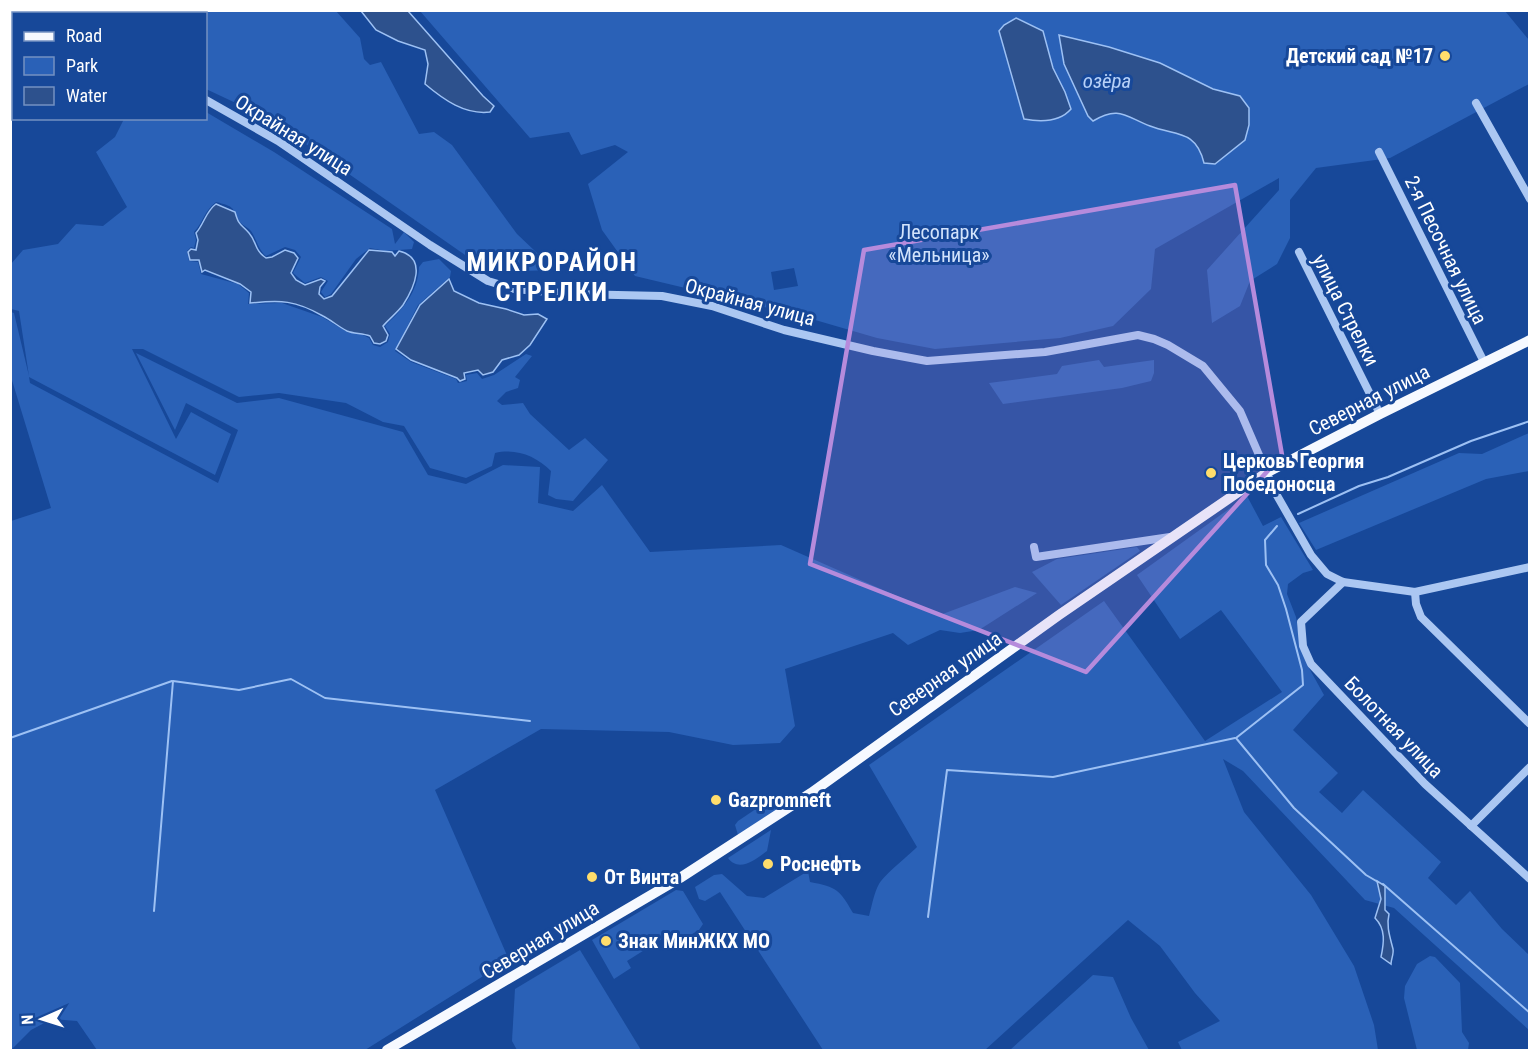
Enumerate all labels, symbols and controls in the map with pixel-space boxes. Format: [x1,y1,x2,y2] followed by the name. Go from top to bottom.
[12,12,207,120] legend
[66,25,102,46] text: Road
[1286,44,1433,68] place label: Детский сад №17
[1438,49,1452,63] marker: Детский сад №17
[66,55,98,76] text: Park
[1083,69,1131,93] water label: озёра
[66,85,108,106] text: Water
[231,89,357,181] street label: Окрайная улица
[1400,172,1492,328] street label: 2-я Песочная улица
[888,220,990,267] park label: Лесопарк «Мельница»
[466,247,638,307] district label: МИКРОРАЙОН СТРЕЛКИ
[1308,250,1384,370] street label: улица Стрелки
[682,273,818,331] street label: Окрайная улица
[1305,359,1433,441] street label: Северная улица
[1223,449,1364,496] place label: Церковь Георгия Победоносца
[1204,466,1218,480] marker: Церковь Георгия Победоносца
[884,626,1006,722] street label: Северная улица
[1340,671,1448,783] street label: Болотная улица
[728,788,831,812] place label: Gazpromneft
[709,793,723,807] marker: Gazpromneft
[780,852,861,876] place label: Роснефть
[761,857,775,871] marker: Роснефть
[604,865,679,889] place label: От Винта
[585,870,599,884] marker: От Винта
[477,896,603,984] street label: Северная улица
[618,929,770,953] place label: Знак МинЖКХ МО
[599,934,613,948] marker: Знак МинЖКХ МО
[12,989,72,1049] north arrow
[18,1014,37,1025] text: N

